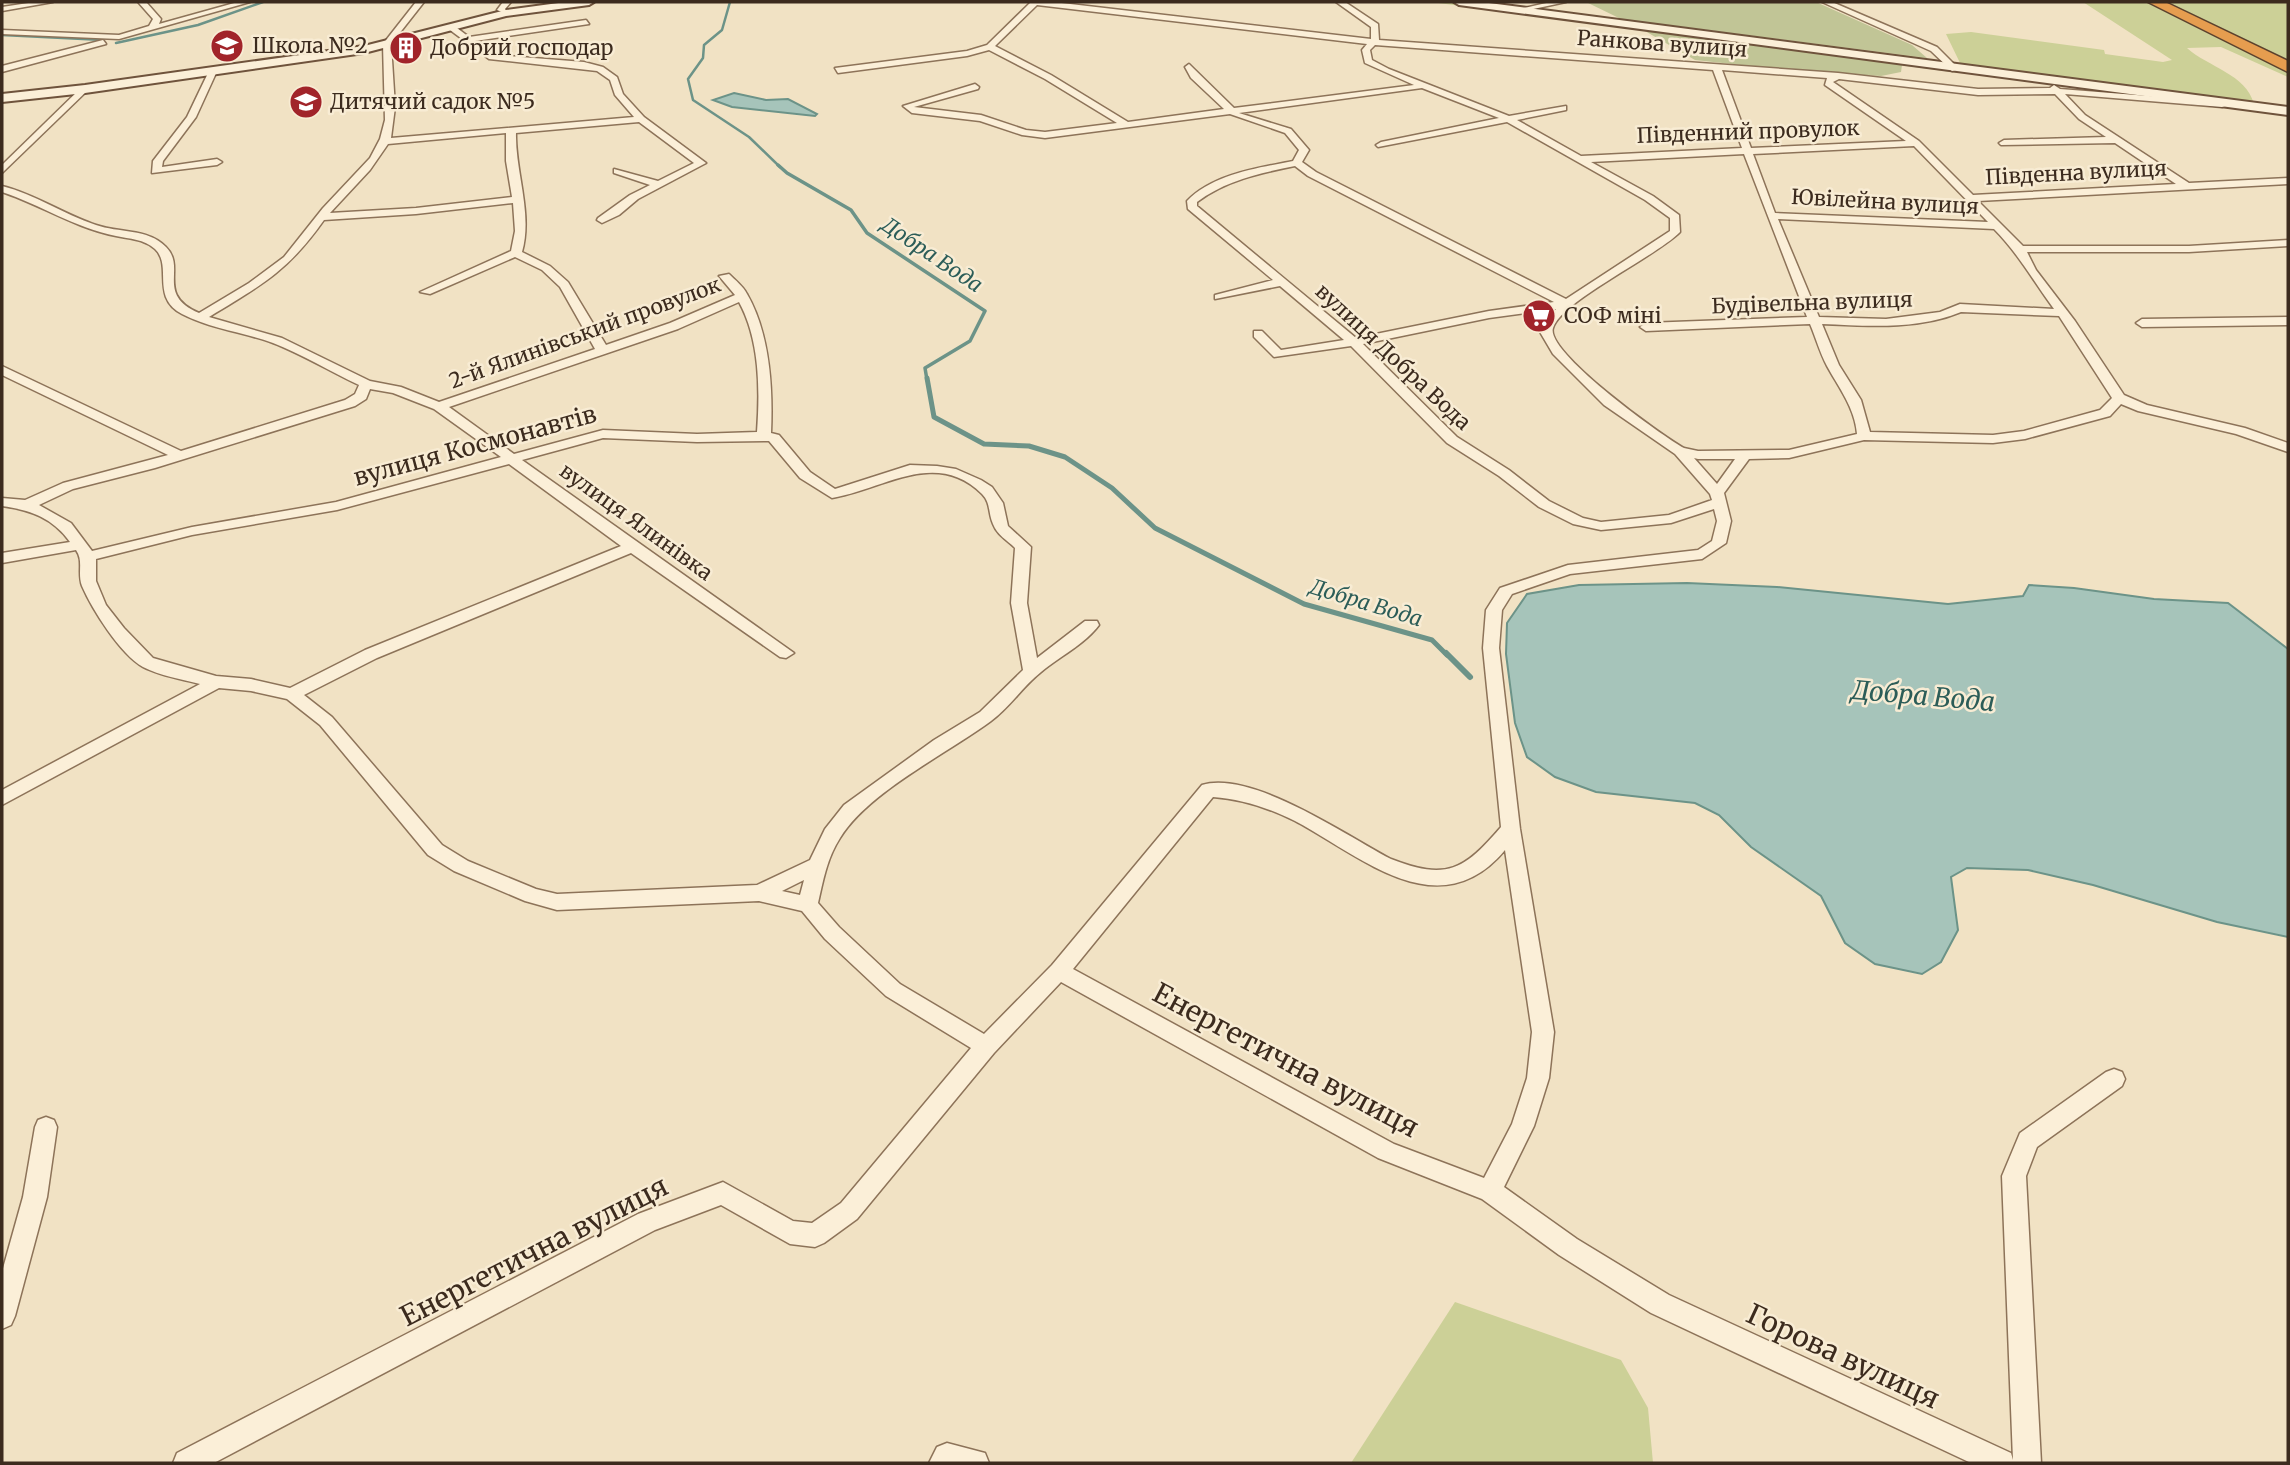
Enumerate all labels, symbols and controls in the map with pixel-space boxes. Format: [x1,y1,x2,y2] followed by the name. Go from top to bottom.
[1576,24,1748,63] street label: Ранкова вулиця
[208,27,246,65] school or university icon: Школа №2
[387,29,425,67] building icon: Добрий господар
[252,32,368,59] place label: Школа №2
[430,34,614,61] place label: Добрий господар
[287,83,325,121] school or university icon: Дитячий садок №5
[330,88,535,115] place label: Дитячий садок №5
[1636,114,1860,149] street label: Південний провулок
[1984,154,2168,191] street label: Південна вулиця
[1790,183,1980,220] street label: Ювілейна вулиця
[875,210,988,298] water label: Добра Вода
[445,271,724,394] street label: 2-й Ялинівський провулок
[1310,278,1477,436] street label: вулиця Добра Вода
[1711,285,1913,320] street label: Будівельна вулиця
[1520,297,1558,335] supermarket icon: СОФ міні
[1564,302,1662,329] place label: СОФ міні
[350,398,600,493] street label: вулиця Космонавтів
[554,457,718,586] street label: вулиця Ялинівка
[1305,572,1426,632] water label: Добра Вода
[1848,673,1996,718] water label: Добра Вода
[1147,975,1425,1145] street label: Енергетична вулиця
[394,1168,674,1334] street label: Енергетична вулиця
[1741,1295,1945,1417] street label: Горова вулиця

